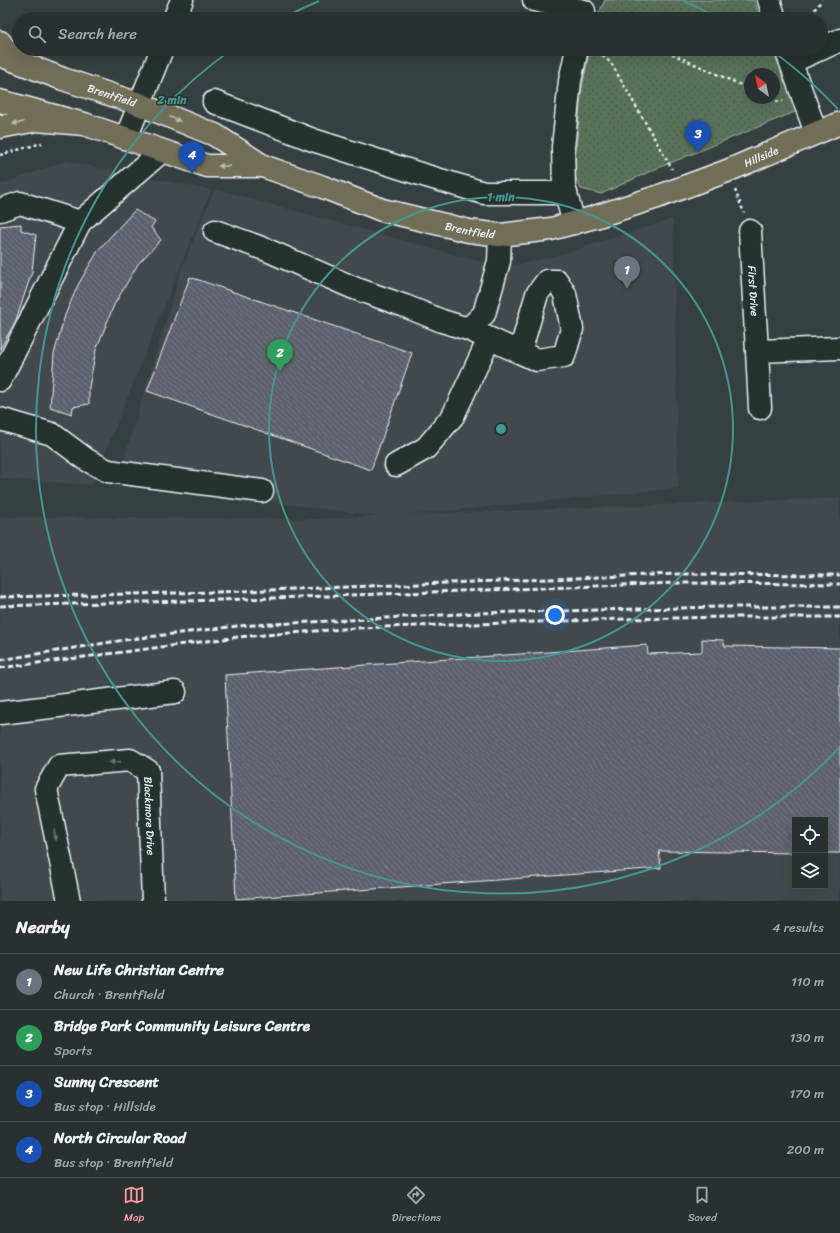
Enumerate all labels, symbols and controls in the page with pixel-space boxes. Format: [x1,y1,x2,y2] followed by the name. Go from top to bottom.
[12,12,828,56] search box
[58,21,137,47] text: Search here
[26,23,48,45] icon: search
[744,68,780,104] north arrow
[85,79,140,113] street label: Brentfield
[156,89,187,111] text: 2 min
[169,116,180,122] one-way arrow
[685,120,711,153] pin: 3
[12,121,24,127] one-way arrow
[179,141,205,174] pin: 4
[741,141,782,173] street label: Hillside
[217,163,230,169] one-way arrow
[487,186,515,208] text: 1 min
[443,217,497,244] street label: Brentfield
[614,256,640,289] pin: 1
[742,265,764,317] street label: First Drive
[267,339,293,372] pin: 2
[494,422,508,436] centre of rings
[545,605,565,625] your location
[109,758,121,765] one-way arrow
[138,776,160,856] street label: Blackmore Drive
[792,817,828,889] map controls
[792,817,828,853] button: locate
[53,829,59,841] one-way arrow
[792,853,828,889] button: layers
[16,912,70,942] text: Nearby
[772,916,824,939] text: 4 results
[54,957,224,983] text: New Life Christian Centre
[26,970,32,993] text: 1
[791,970,824,993] text: 110 m
[54,983,164,1006] text: Church · Brentfield
[54,1013,310,1039] text: Bridge Park Community Leisure Centre
[25,1026,33,1049] text: 2
[790,1026,824,1049] text: 130 m
[54,1039,92,1062] text: Sports
[54,1069,159,1095] text: Sunny Crescent
[25,1082,33,1105] text: 3
[789,1082,824,1105] text: 170 m
[54,1095,156,1118] text: Bus stop · Hillside
[54,1125,186,1151] text: North Circular Road
[25,1138,33,1161] text: 4
[787,1138,824,1161] text: 200 m
[54,1151,173,1174] text: Bus stop · Brentfield
[123,1184,145,1227] tab: Map
[392,1184,441,1227] tab: Directions
[688,1184,717,1227] tab: Saved

